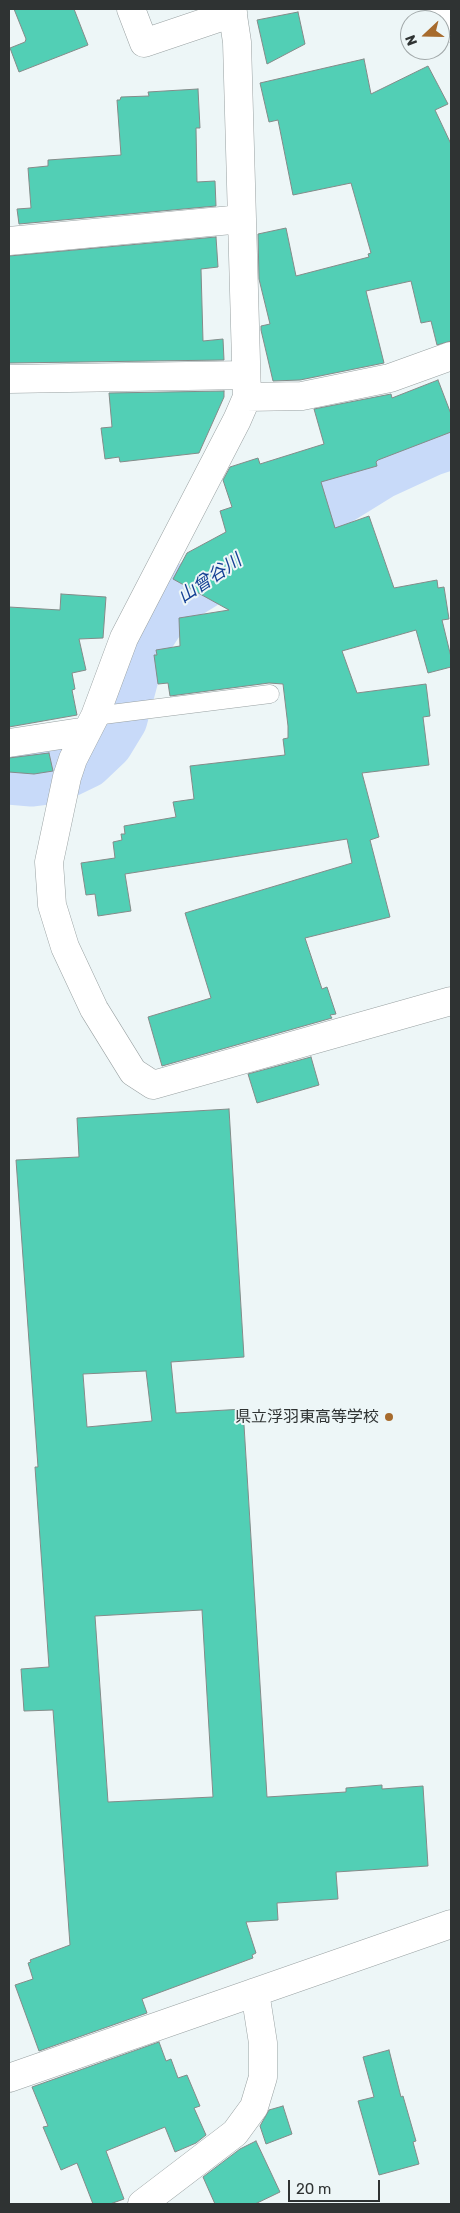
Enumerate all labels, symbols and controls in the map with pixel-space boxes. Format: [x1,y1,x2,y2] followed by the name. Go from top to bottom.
[400,10,450,60] north arrow
[402,32,421,48] text: N
[174,550,246,608] water label: 山曾谷川
[235,1407,379,1427] place label: 県立浮羽東高等学校
[383,1411,395,1423] marker: 県立浮羽東高等学校
[290,2170,382,2202] scale bar
[296,2180,331,2198] text: 20 m

